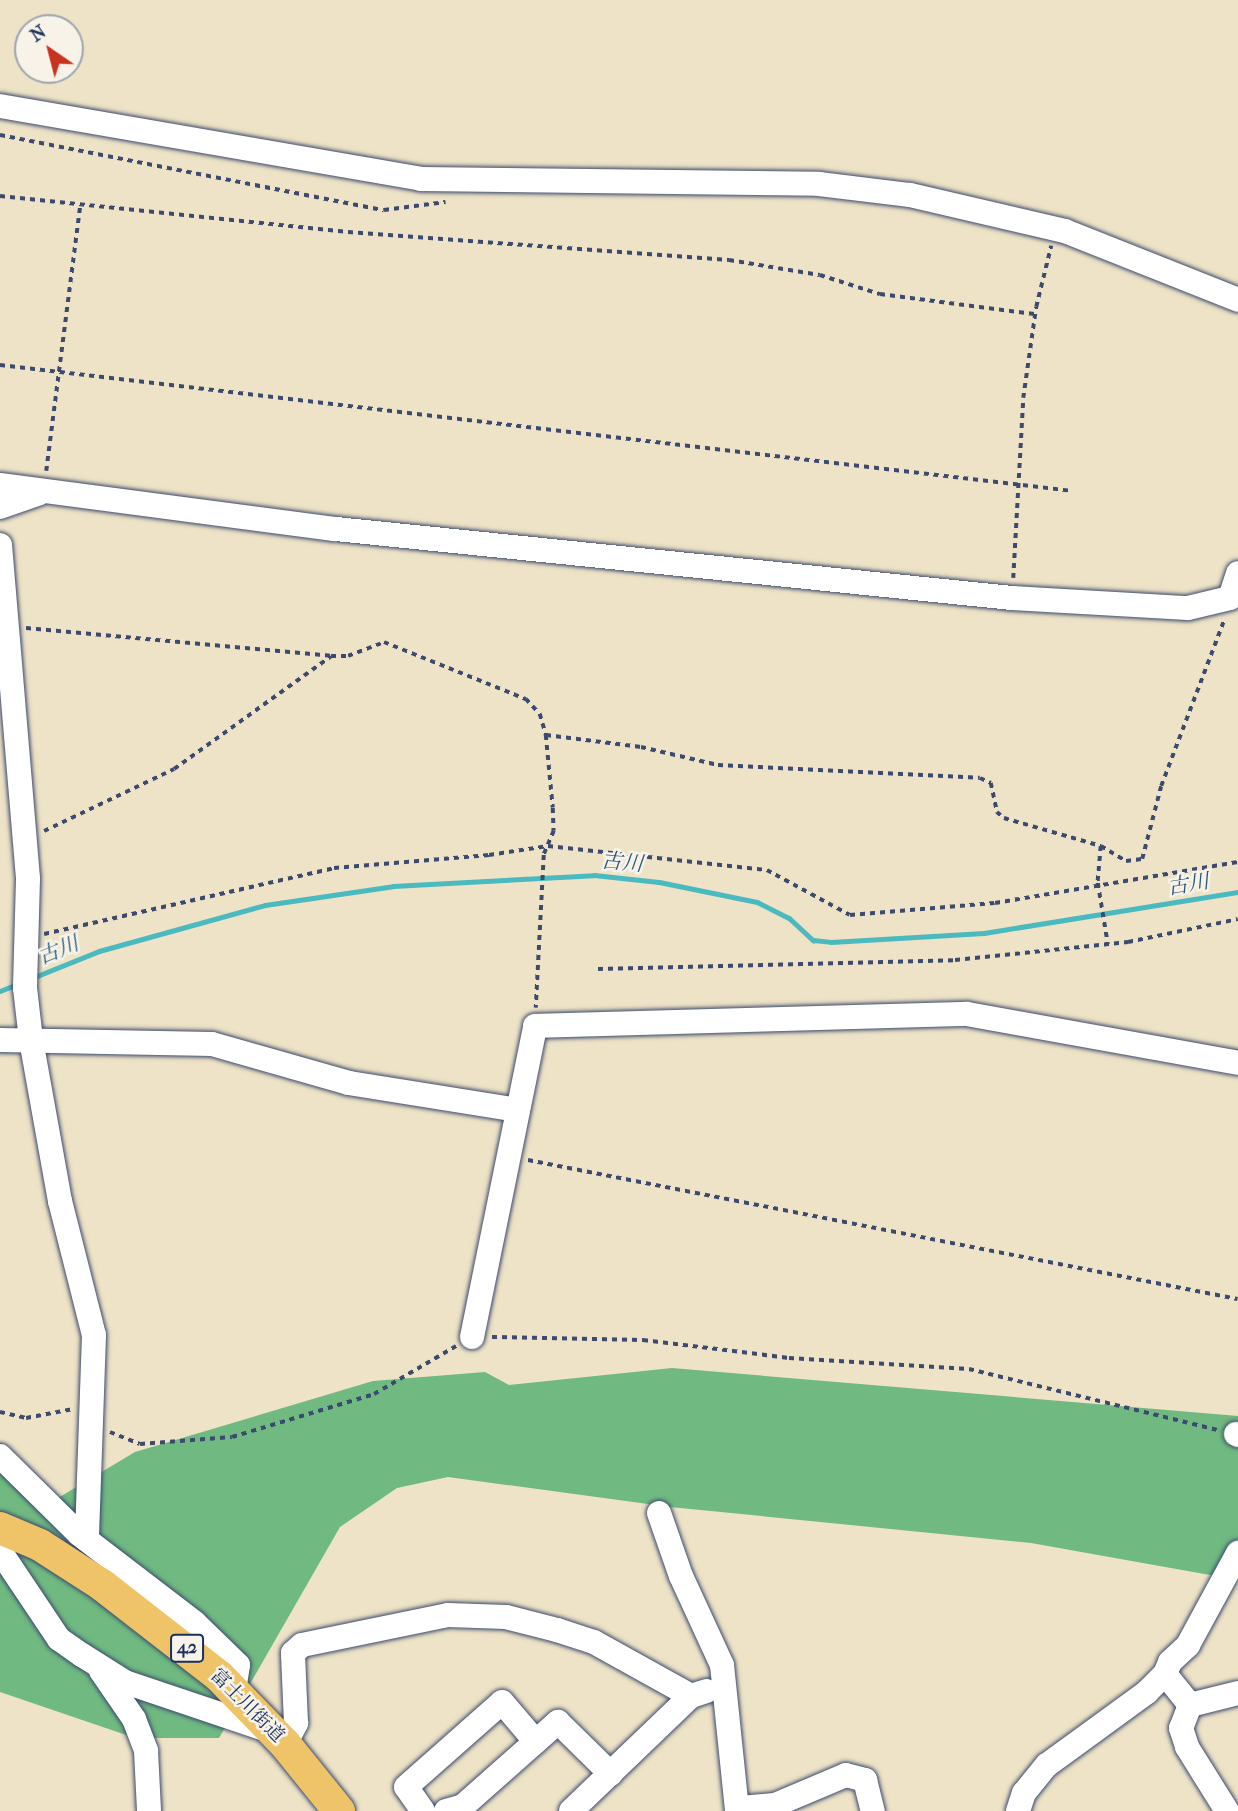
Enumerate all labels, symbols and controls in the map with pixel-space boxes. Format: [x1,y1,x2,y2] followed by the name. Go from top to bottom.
[14,14,84,84] north arrow
[26,20,50,47] text: N
[600,848,644,876] water label: 古川
[1165,868,1211,900] water label: 古川
[34,930,82,970] water label: 古川
[170,1633,204,1662] road number: 42
[205,1664,289,1748] street label: 富士川街道

